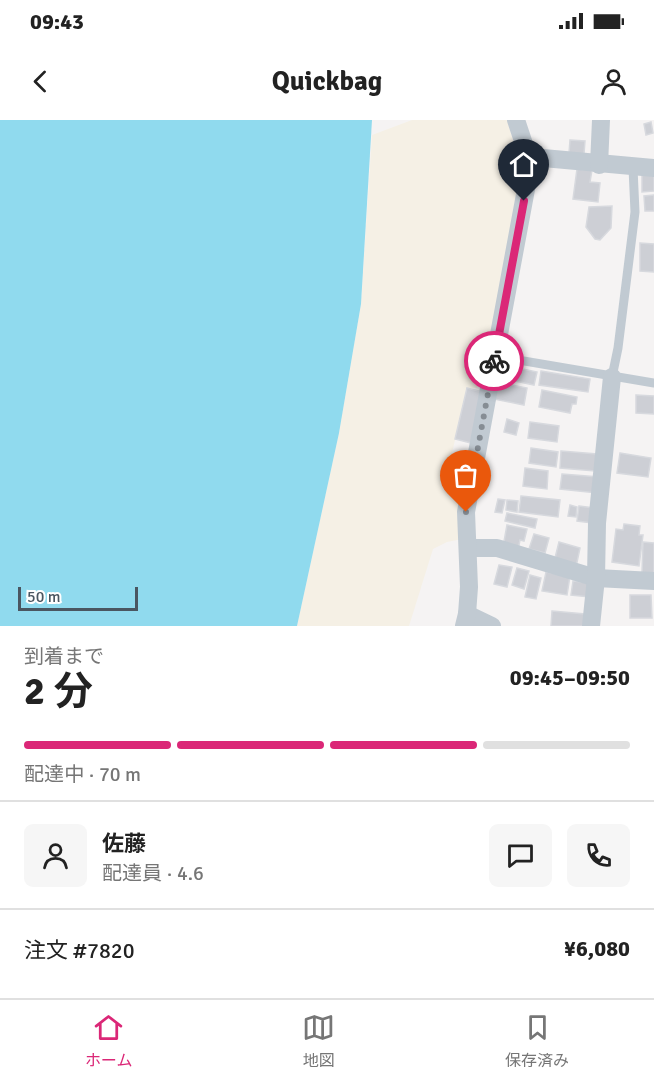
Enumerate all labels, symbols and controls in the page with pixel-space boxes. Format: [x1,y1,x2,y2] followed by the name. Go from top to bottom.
[30,8,84,35] text: 09:43
[24,65,57,98] icon: back
[272,65,382,98] text: Quickbag
[597,65,630,98] icon: person
[498,139,549,201] pin
[507,148,540,181] icon: home
[464,331,524,391] courier
[478,345,511,378] icon: bike
[440,450,491,512] pin
[449,459,482,492] icon: bag
[18,584,138,612] scale bar
[27,587,61,607] text: 50 m
[24,644,104,669] text: 到着まで
[510,664,630,691] text: 09:45–09:50
[24,667,93,715] text: 2 分
[24,762,141,787] text: 配達中 · 70 m
[24,824,87,887] button: person
[489,824,552,887] button: chat
[567,824,630,887] button: phone
[102,830,146,857] text: 佐藤
[102,861,204,886] text: 配達員 · 4.6
[564,935,630,962] text: ¥6,080
[24,937,135,964] text: 注文 #7820
[85,1011,132,1071] tab: ホーム
[302,1011,335,1071] tab: 地図
[505,1011,569,1071] tab: 保存済み

